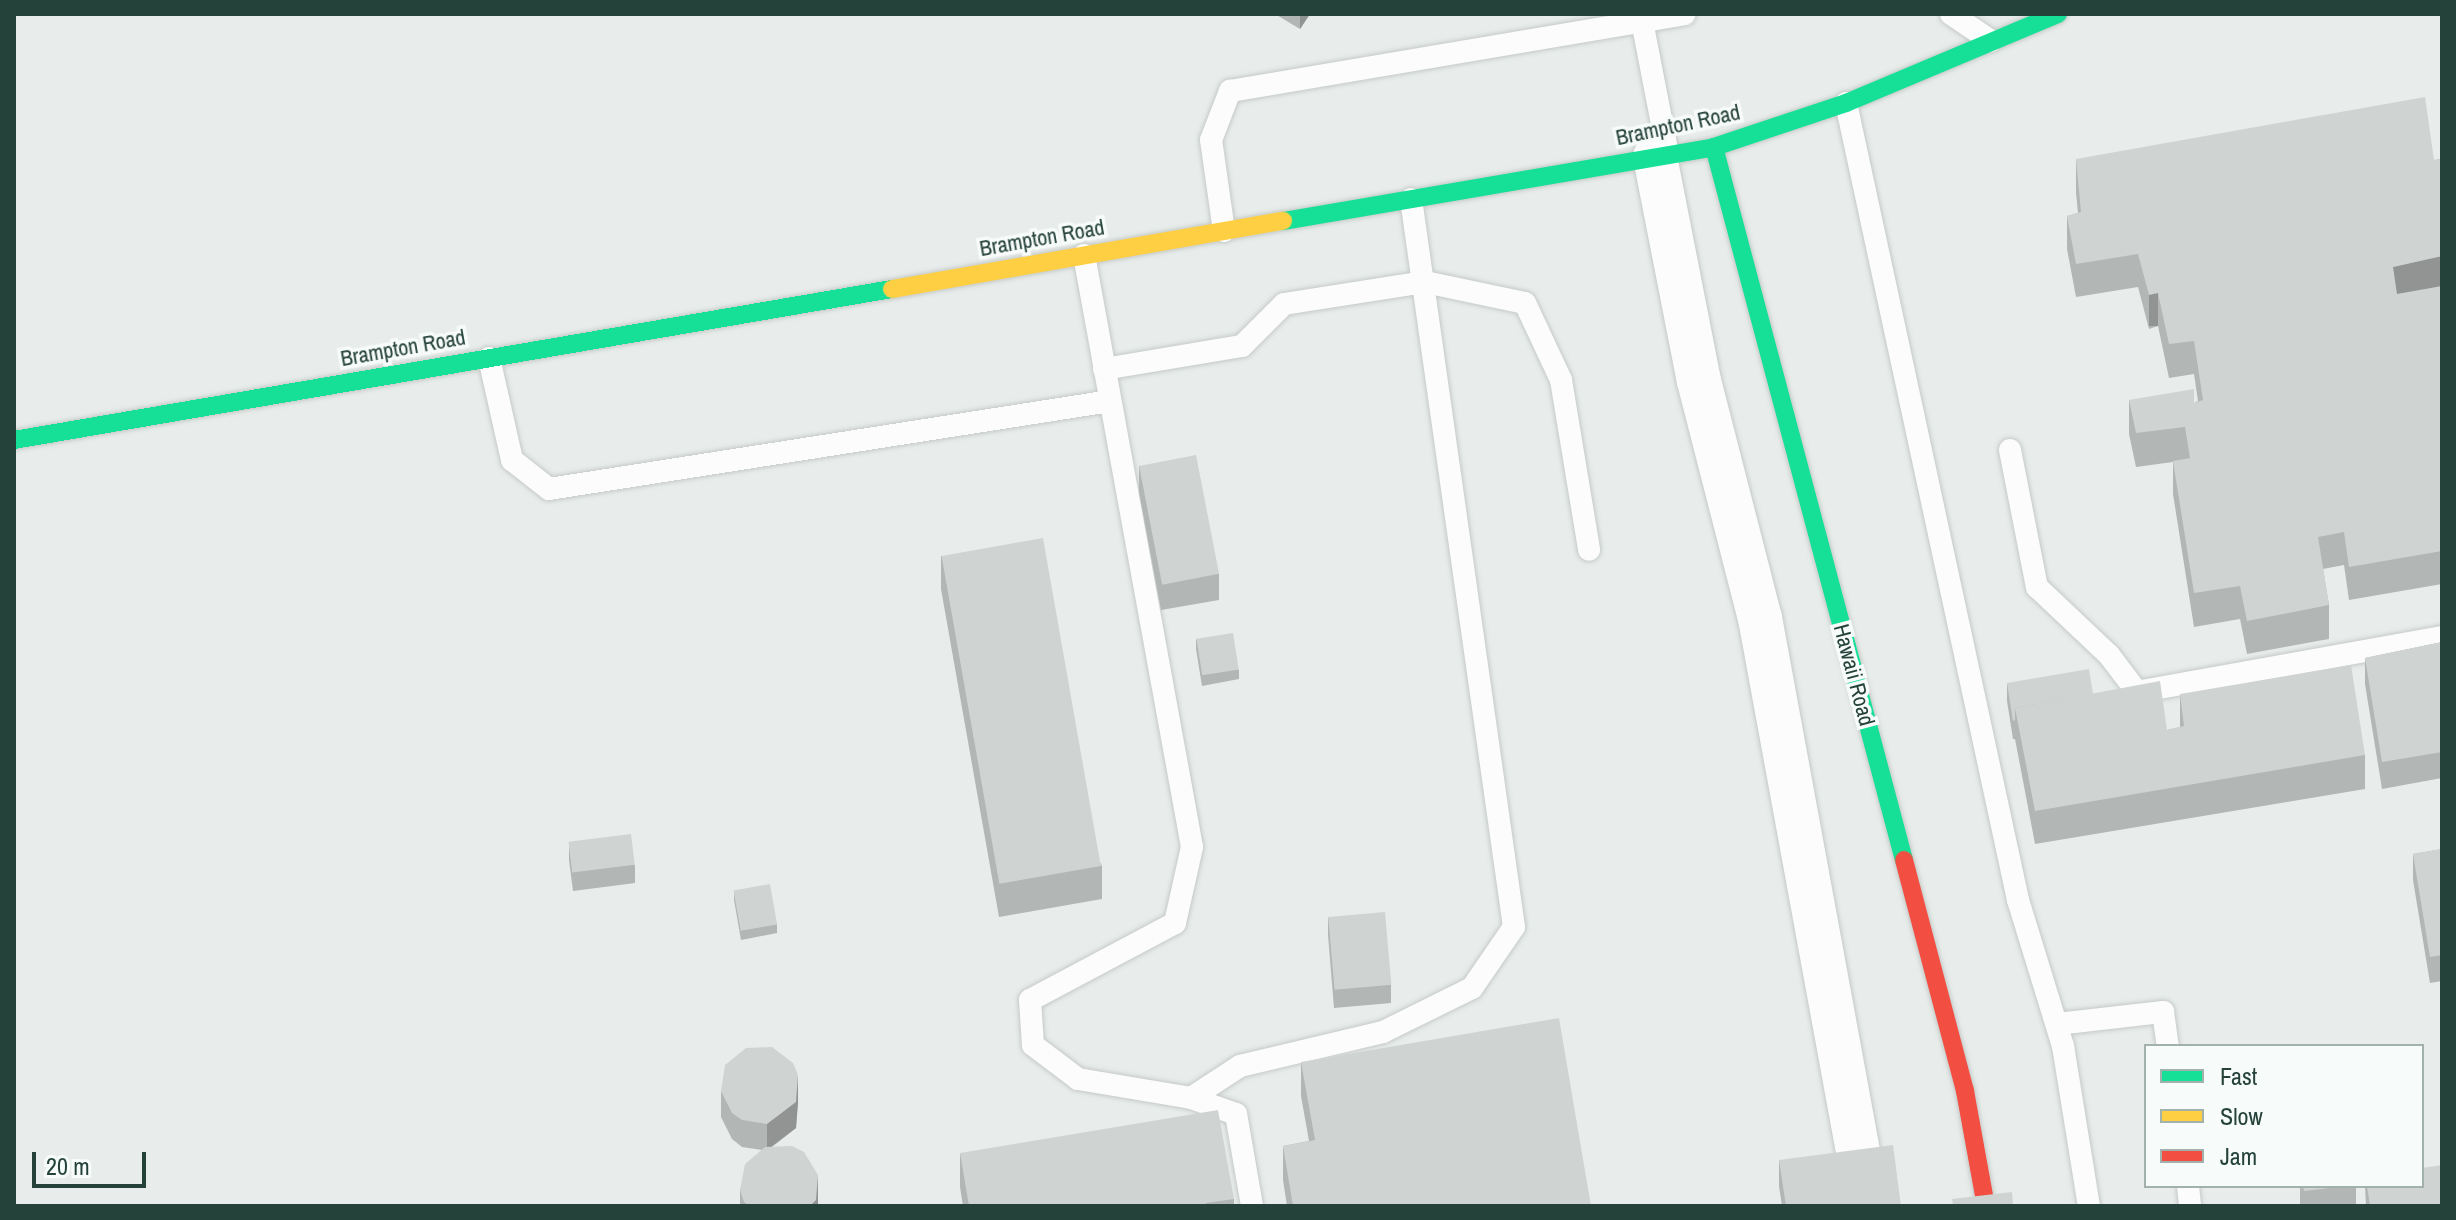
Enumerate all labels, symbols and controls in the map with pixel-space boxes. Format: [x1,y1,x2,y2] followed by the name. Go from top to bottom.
[1613,99,1743,151] street label: Brampton Road
[977,214,1107,262] street label: Brampton Road
[338,324,468,372] street label: Brampton Road
[1828,621,1880,729] street label: Hawaii Road
[2144,1044,2424,1188] legend
[2220,1060,2257,1092] text: Fast
[2220,1100,2263,1132] text: Slow
[36,1136,150,1186] scale bar
[2220,1140,2257,1172] text: Jam
[46,1150,90,1182] text: 20 m

